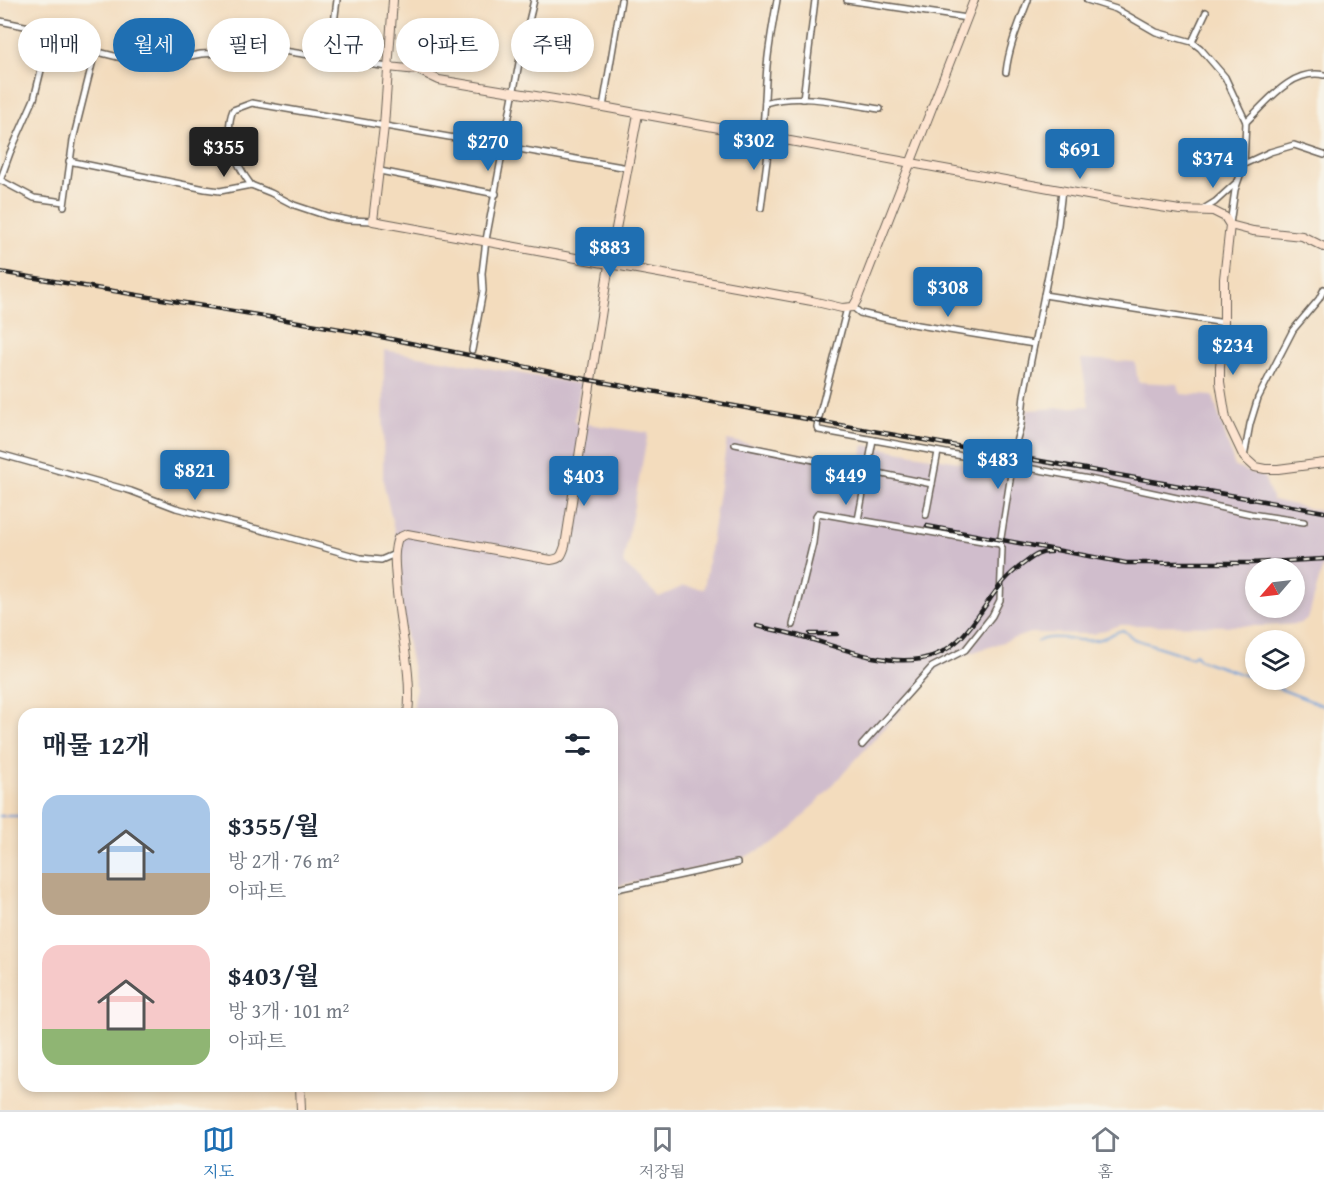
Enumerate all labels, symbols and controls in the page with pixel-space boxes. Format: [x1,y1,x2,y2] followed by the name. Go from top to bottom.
[18,18,101,72] chip: 매매
[113,18,195,72] chip: 월세
[207,18,290,72] chip: 필터
[302,18,384,72] chip: 신규
[396,18,499,72] chip: 아파트
[511,18,594,72] chip: 주택
[718,120,790,171] pin: $302
[452,121,524,172] pin: $270
[733,125,775,154] text: $302
[467,126,509,155] text: $270
[188,127,260,178] pin: $355
[1044,129,1116,180] pin: $691
[203,132,245,161] text: $355
[1059,134,1101,163] text: $691
[1177,138,1249,189] pin: $374
[1192,143,1234,172] text: $374
[574,227,646,278] pin: $883
[589,232,631,261] text: $883
[912,267,984,318] pin: $308
[927,272,969,301] text: $308
[1197,325,1269,376] pin: $234
[1212,330,1254,359] text: $234
[962,439,1034,490] pin: $483
[977,444,1019,473] text: $483
[159,450,231,501] pin: $821
[174,455,216,484] text: $821
[810,455,882,506] pin: $449
[548,456,620,507] pin: $403
[825,460,867,489] text: $449
[563,461,605,490] text: $403
[1245,558,1305,618] north arrow
[1245,558,1305,690] map controls
[1245,630,1305,690] button: layers
[42,725,150,764] text: 매물 12개
[561,728,594,761] icon: filters
[228,806,319,845] text: $355/월
[90,819,162,891] icon: home
[228,846,340,875] text: 방 2개 · 76 m²
[228,876,286,905] text: 아파트
[228,956,319,995] text: $403/월
[90,969,162,1041] icon: home
[228,996,349,1025] text: 방 3개 · 101 m²
[228,1026,286,1055] text: 아파트
[202,1123,235,1183] tab: 지도
[639,1123,685,1183] tab: 저장됨
[1089,1123,1122,1183] tab: 홈

